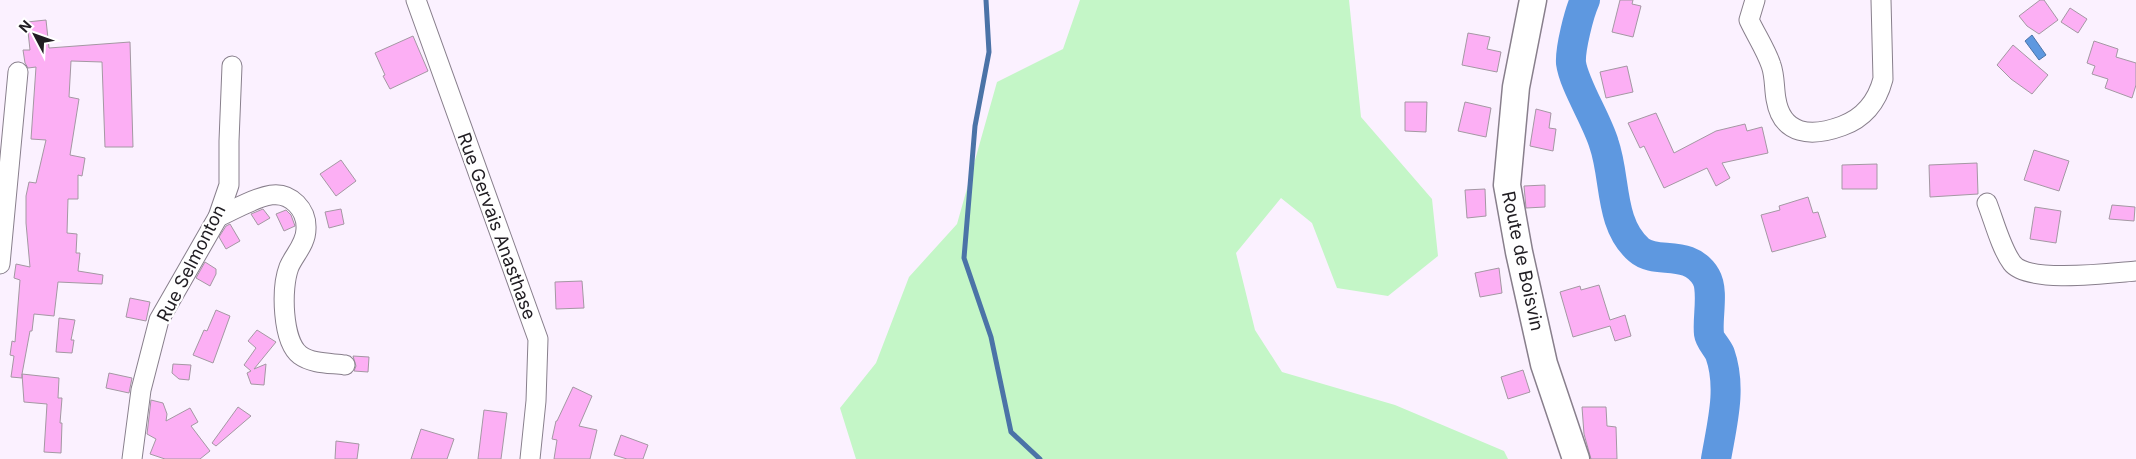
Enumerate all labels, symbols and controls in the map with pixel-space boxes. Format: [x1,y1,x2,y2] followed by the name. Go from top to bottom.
[10,10,60,60] north arrow
[15,17,35,36] text: N
[453,130,541,322] street label: Rue Gervais Anasthase
[1498,189,1548,333] street label: Route de Boisvin
[152,201,230,325] street label: Rue Selmonton

